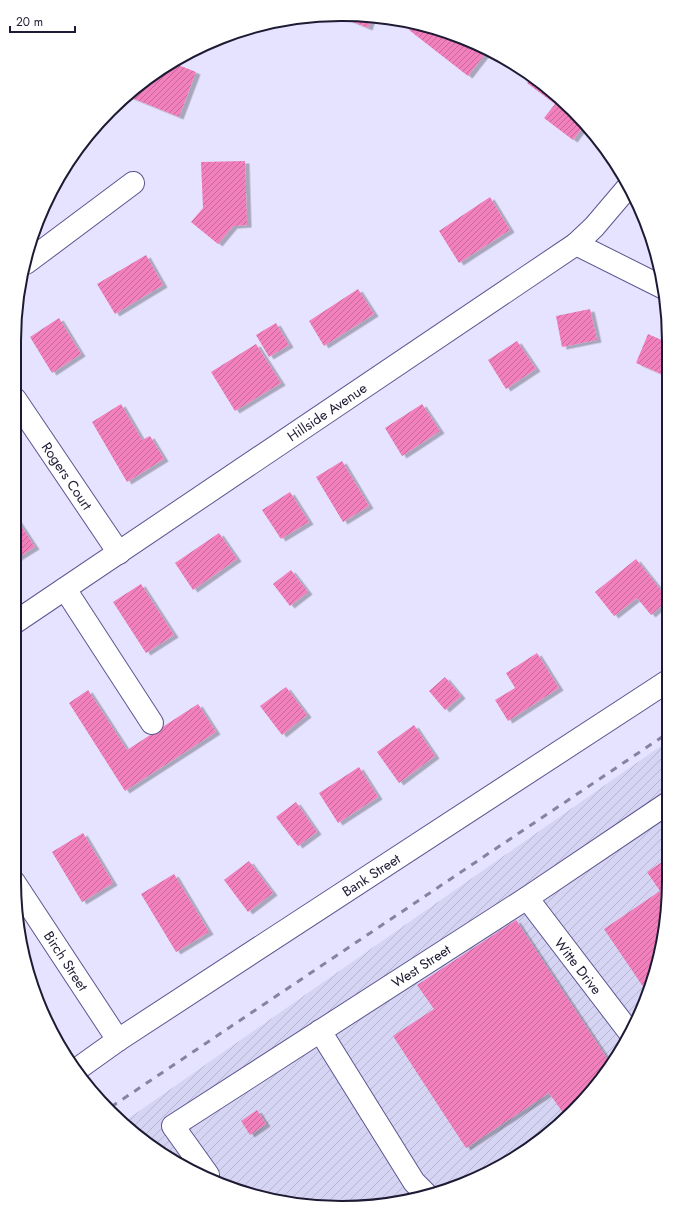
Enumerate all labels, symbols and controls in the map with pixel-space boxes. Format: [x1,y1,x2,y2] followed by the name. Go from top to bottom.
[10,8,75,34] scale bar
[16,13,43,31] text: 20 m
[283,378,371,446] street label: Hillside Avenue
[37,438,97,514] street label: Rogers Court
[338,848,405,901] street label: Bank Street
[39,927,93,995] street label: Birch Street
[550,934,606,998] street label: Witte Drive
[388,939,455,993] street label: West Street

